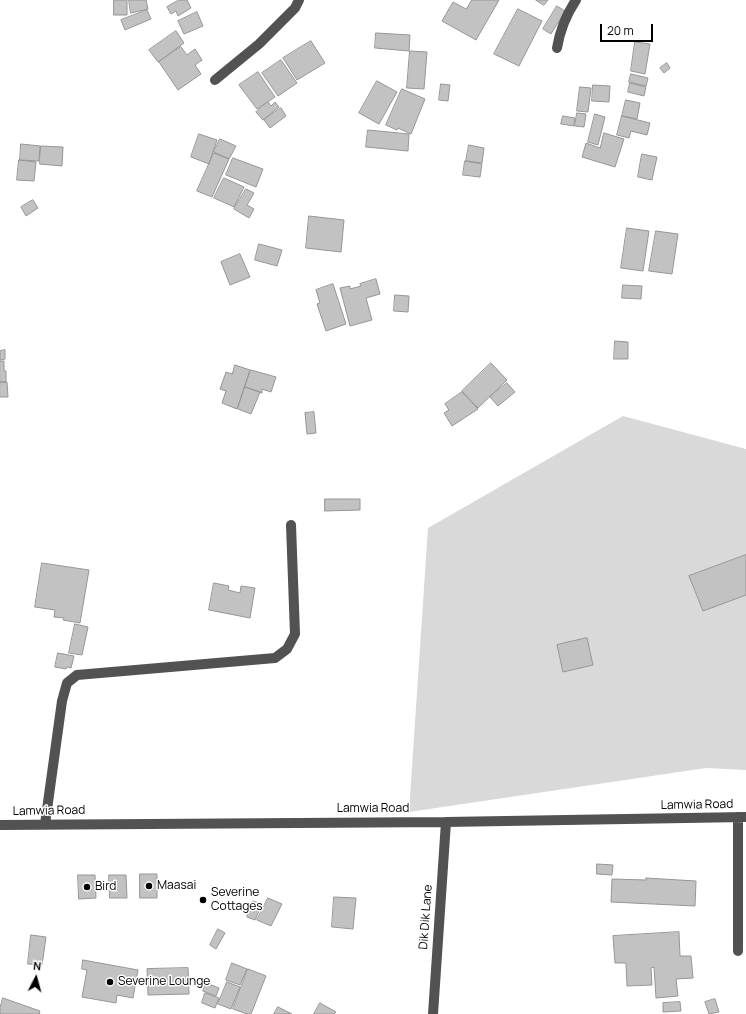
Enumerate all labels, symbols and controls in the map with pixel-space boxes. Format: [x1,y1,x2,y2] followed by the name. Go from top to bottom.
[602,16,655,42] scale bar
[607,22,634,39] text: 20 m
[661,797,733,813] street label: Lamwia Road
[337,802,409,816] street label: Lamwia Road
[13,803,85,819] street label: Lamwia Road
[157,879,196,893] place label: Maasai
[95,880,116,894] place label: Bird
[144,881,154,891] marker: Maasai
[82,882,92,892] marker: Bird
[417,884,435,950] street label: Dik Dik Lane
[211,886,263,914] place label: Severine Cottages
[198,895,208,905] marker: Severine Cottages
[16,958,56,998] north arrow
[33,958,42,973] text: N
[118,975,210,989] place label: Severine Lounge
[105,977,115,987] marker: Severine Lounge

